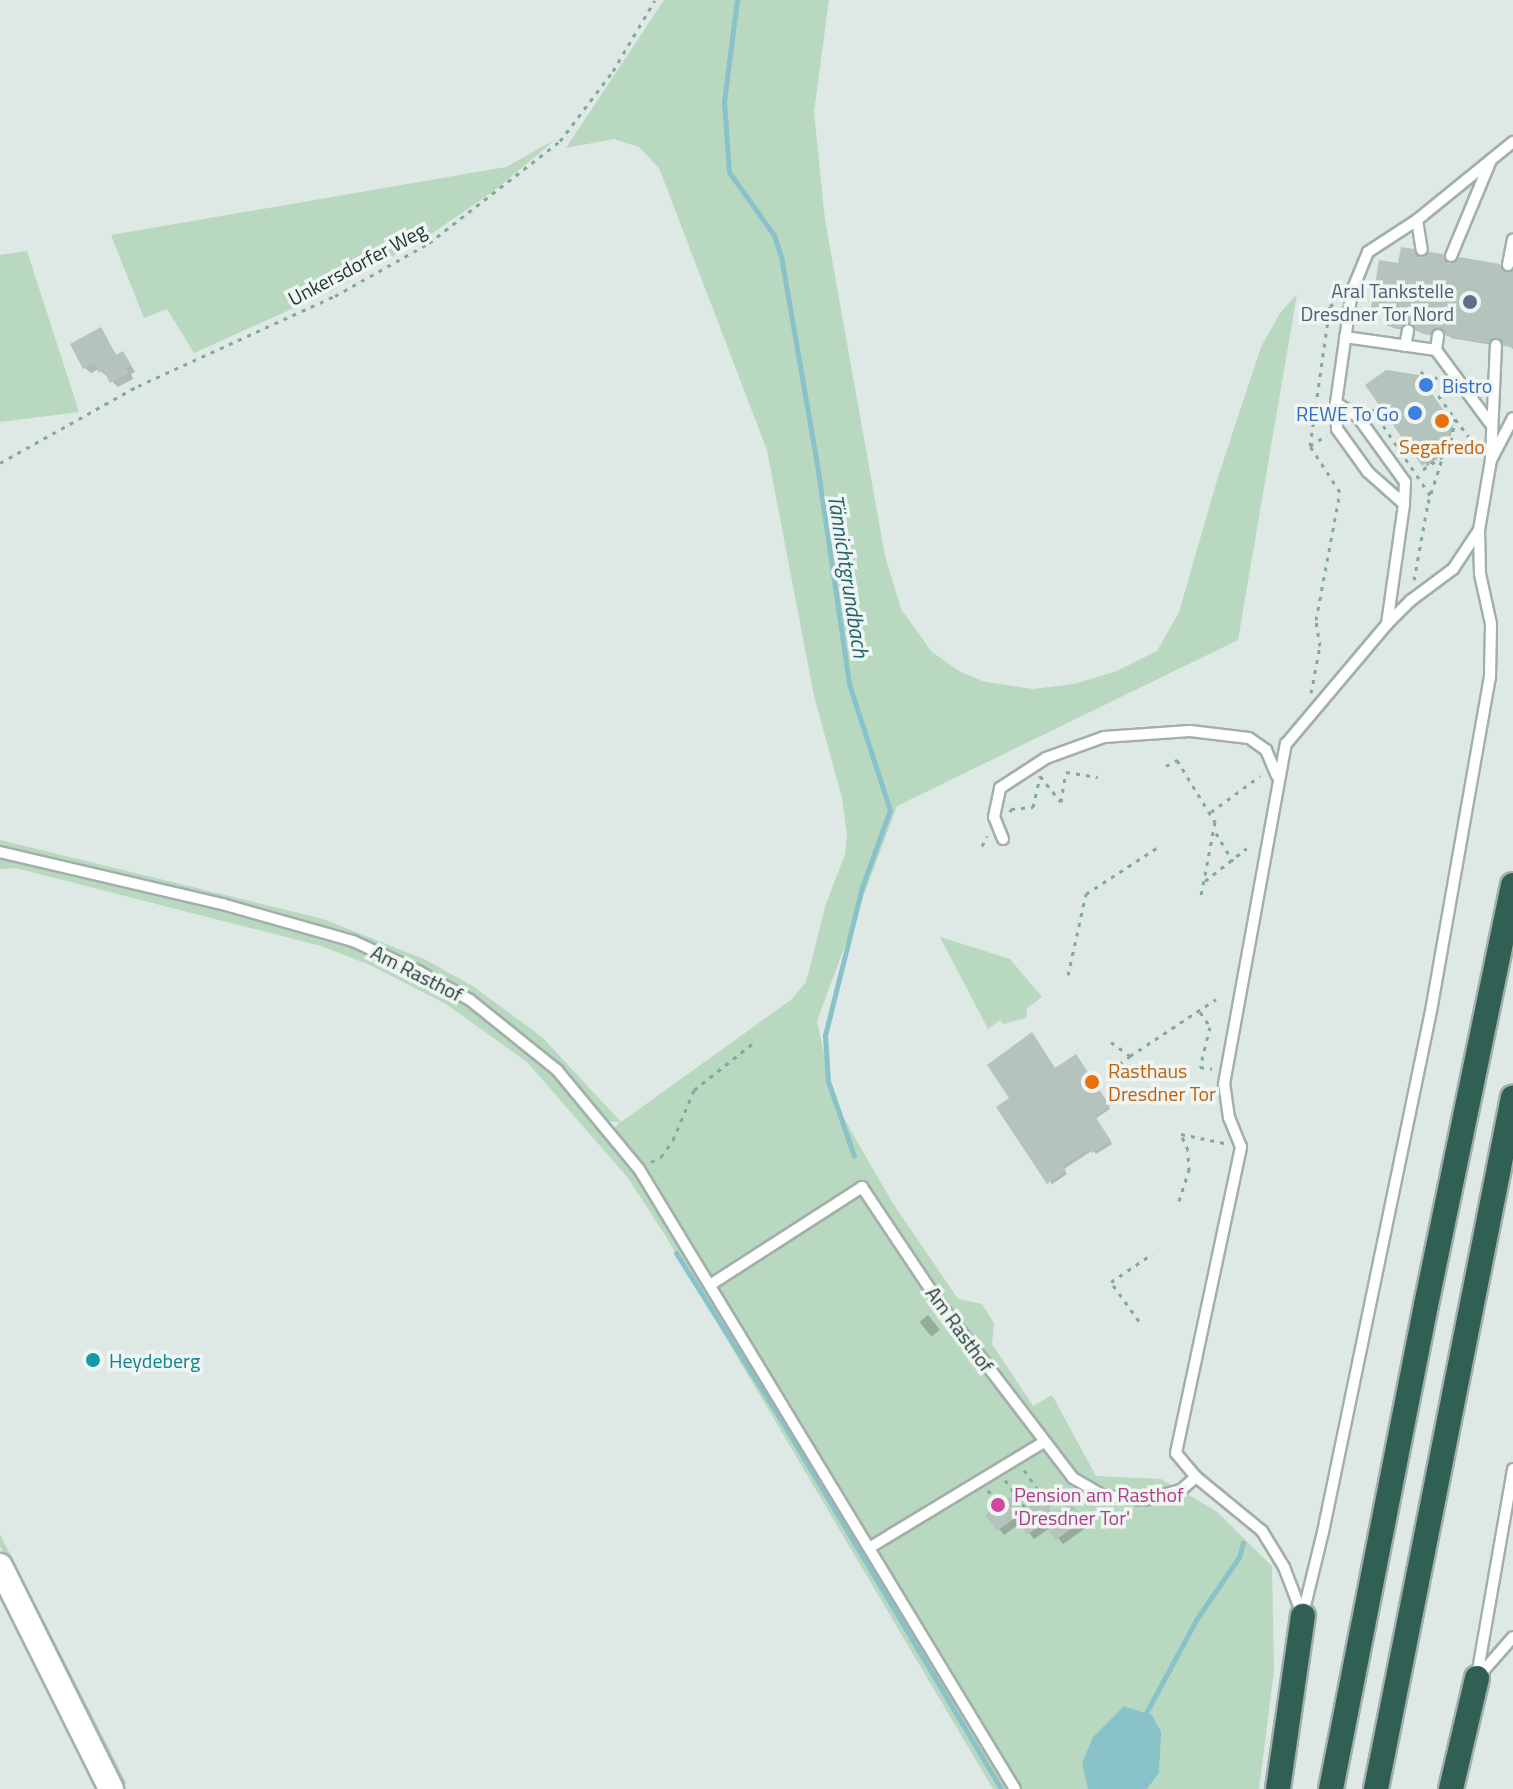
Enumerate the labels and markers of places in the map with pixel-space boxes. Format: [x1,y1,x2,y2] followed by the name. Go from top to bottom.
[1300,278,1454,325] place label: Aral Tankstelle Dresdner Tor Nord
[1461,293,1479,311] marker: Aral Tankstelle Dresdner Tor Nord
[1442,373,1492,397] place label: Bistro
[1417,376,1435,394] marker: Bistro
[1296,401,1399,425] place label: REWE To Go
[1406,404,1424,422] marker: REWE To Go
[1433,412,1451,430] marker: Segafredo
[1399,434,1485,458] place label: Segafredo
[1108,1058,1216,1105] place label: Rasthaus Dresdner Tor
[1083,1073,1101,1091] marker: Rasthaus Dresdner Tor
[109,1348,200,1372] place label: Heydeberg
[84,1351,102,1369] marker: Heydeberg
[1014,1482,1184,1529] place label: Pension am Rasthof 'Dresdner Tor'
[989,1496,1007,1514] marker: Pension am Rasthof 'Dresdner Tor'

